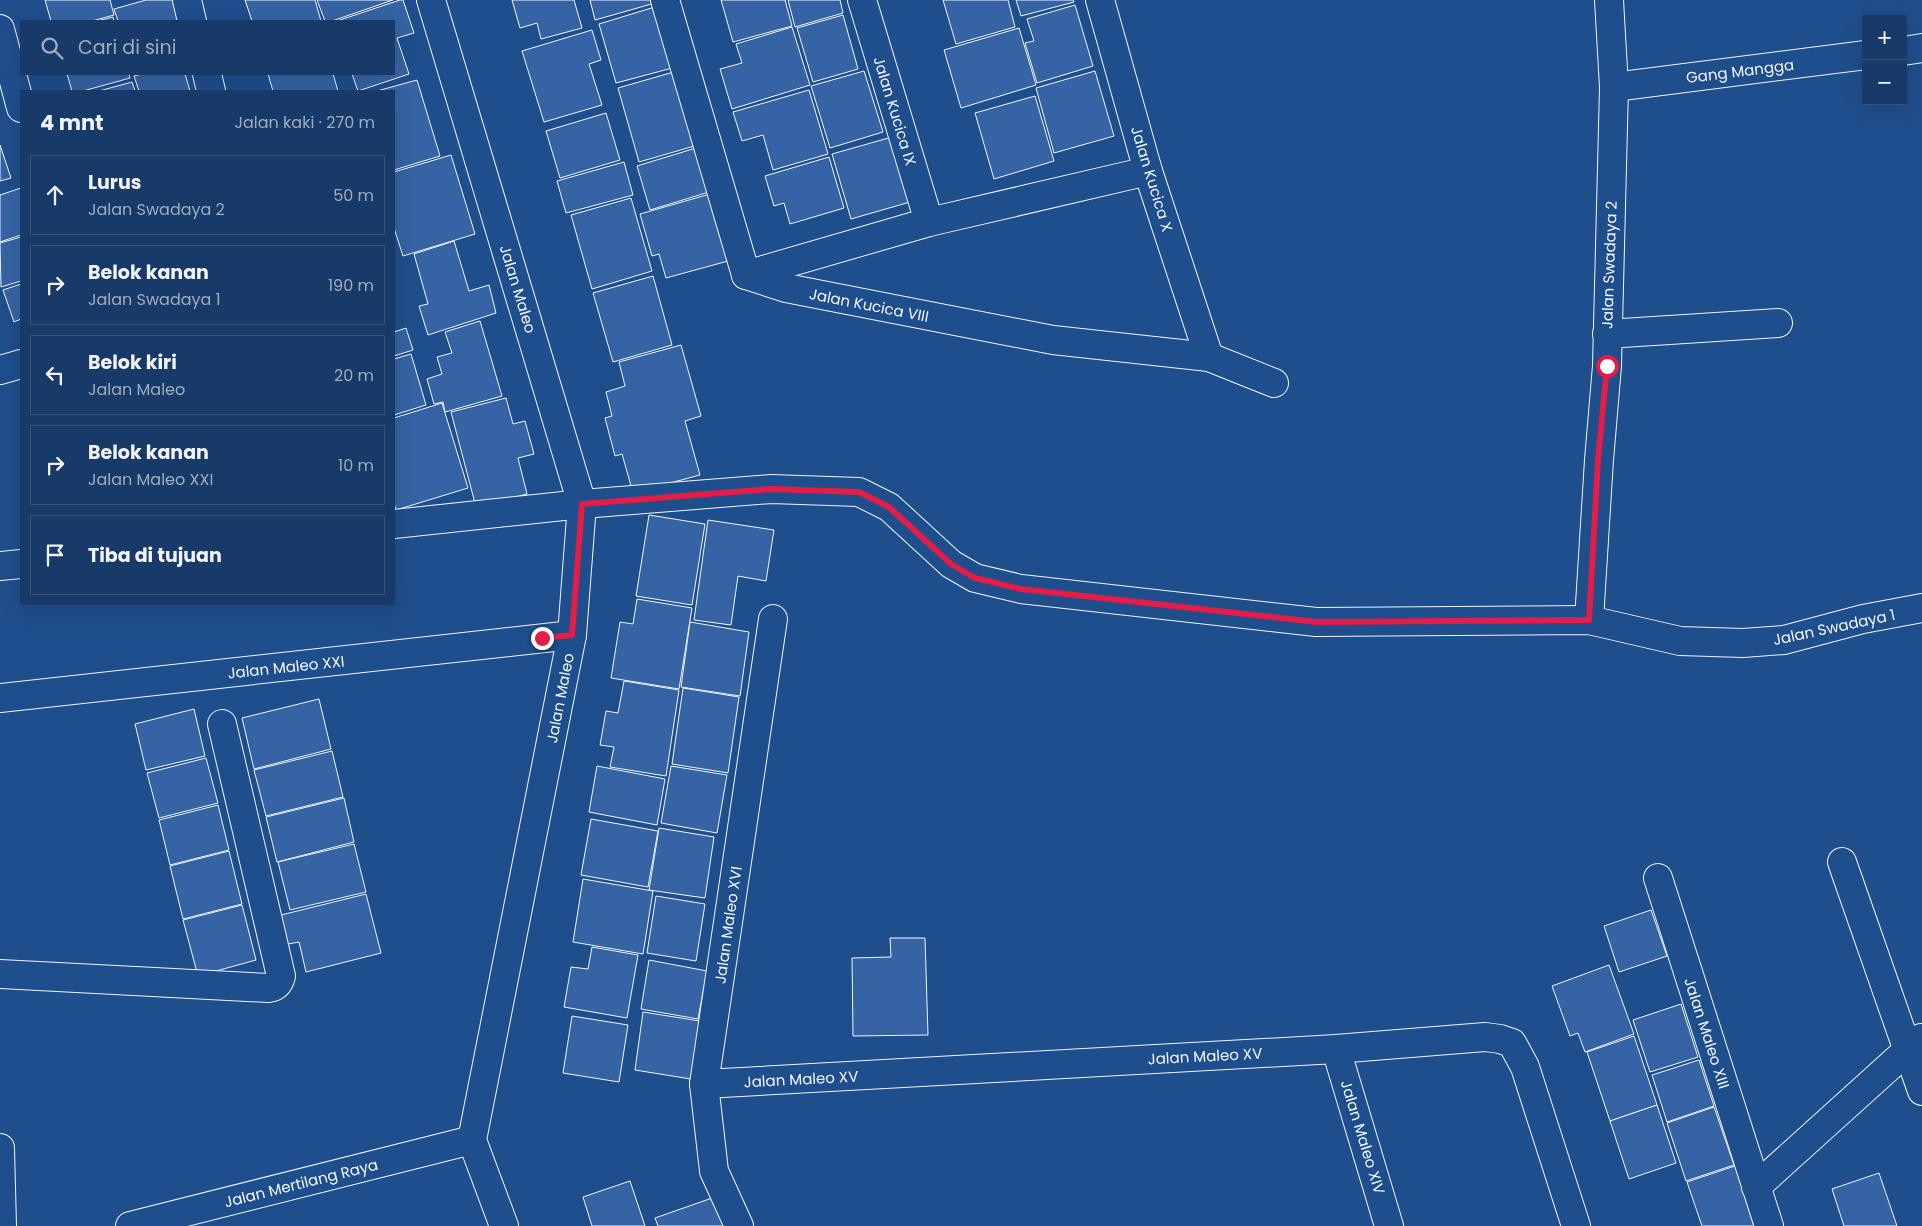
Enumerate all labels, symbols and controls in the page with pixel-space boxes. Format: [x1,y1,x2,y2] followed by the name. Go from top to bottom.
[1862,15,1907,105] map controls
[1862,15,1907,60] button: +
[20,20,395,75] search box
[38,34,66,62] icon: search
[78,34,176,61] text: Cari di sini
[868,54,922,168] street label: Jalan Kucica IX
[1685,54,1795,88] street label: Gang Mangga
[1862,60,1907,105] button: −
[40,108,104,137] text: 4 mnt
[235,111,375,134] text: Jalan kaki · 270 m
[1126,124,1178,234] street label: Jalan Kucica X
[88,169,141,196] text: Lurus
[41,181,69,209] icon: ahead
[333,184,374,207] text: 50 m
[88,198,225,221] text: Jalan Swadaya 2
[1596,201,1622,329] street label: Jalan Swadaya 2
[495,242,541,336] street label: Jalan Maleo
[88,259,209,286] text: Belok kanan
[41,271,69,299] icon: right
[328,274,374,297] text: 190 m
[807,283,931,327] street label: Jalan Kucica VIII
[88,288,221,311] text: Jalan Swadaya 1
[88,349,177,376] text: Belok kiri
[1596,355,1619,378] route start
[41,361,69,389] icon: left
[334,364,374,387] text: 20 m
[88,378,185,401] text: Jalan Maleo
[88,439,209,466] text: Belok kanan
[41,451,69,479] icon: right
[338,454,374,477] text: 10 m
[88,468,213,491] text: Jalan Maleo XXI
[41,541,69,569] icon: arrive
[88,542,222,569] text: Tiba di tujuan
[1771,604,1897,650] street label: Jalan Swadaya 1
[531,627,554,650] route end
[226,650,346,684] street label: Jalan Maleo XXI
[541,651,579,745] street label: Jalan Maleo
[709,865,747,985] street label: Jalan Maleo XVI
[1679,975,1735,1091] street label: Jalan Maleo XIII
[1147,1043,1263,1069] street label: Jalan Maleo XV
[743,1066,859,1092] street label: Jalan Maleo XV
[1336,1077,1390,1197] street label: Jalan Maleo XIV
[222,1154,380,1212] street label: Jalan Mertilang Raya

